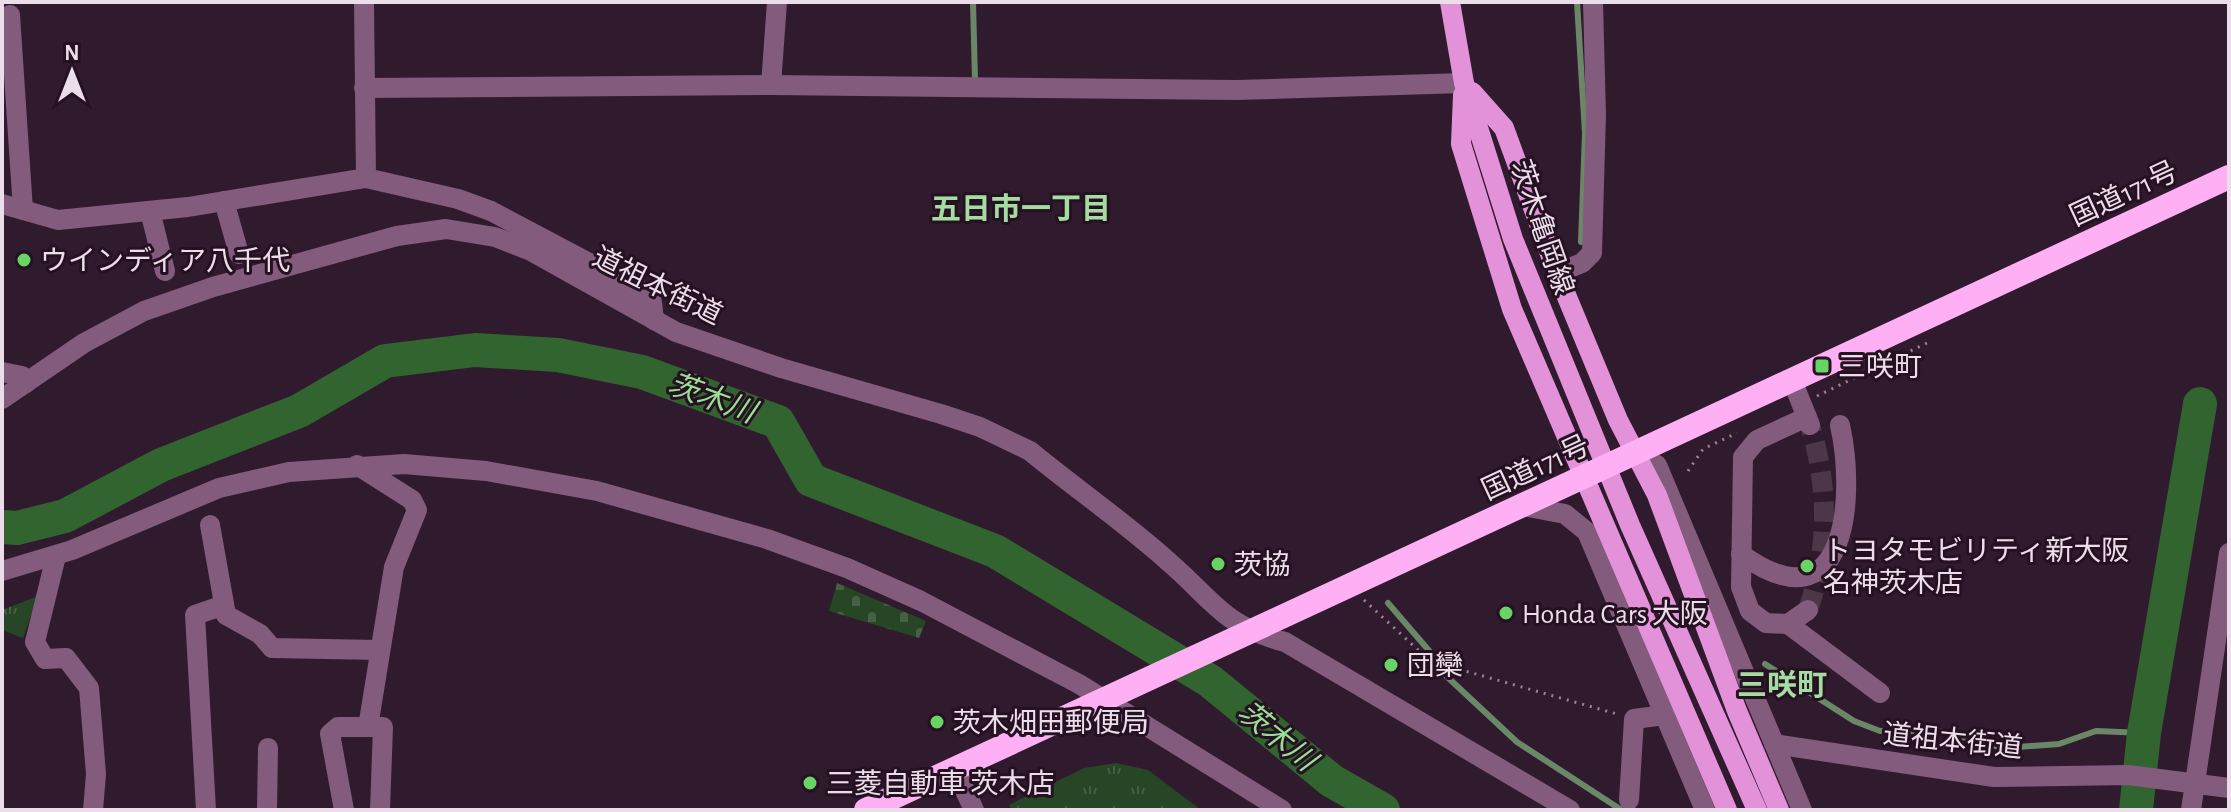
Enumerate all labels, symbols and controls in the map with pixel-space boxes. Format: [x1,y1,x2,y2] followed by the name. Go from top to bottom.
[32,32,112,112] north arrow
[64,42,80,64] text: N
[1505,156,1579,298] street label: 茨木亀岡線
[2065,156,2182,232] street label: 国道171号
[931,193,1111,225] district label: 五日市一丁目
[588,242,727,330] street label: 道祖本街道
[40,246,290,276] place label: ウインディア八千代
[15,251,33,269] marker: ウインディア八千代
[1838,352,1922,382] place label: 三咲町
[1813,357,1831,375] marker: 三咲町
[664,368,763,429] water label: 茨木川
[1477,430,1594,506] street label: 国道171号
[1823,536,2129,598] place label: トヨタモビリティ新大阪 名神茨木店
[1234,550,1290,580] place label: 茨協
[1209,555,1227,573] marker: 茨協
[1798,557,1816,575] marker: トヨタモビリティ新大阪 名神茨木店
[1522,599,1708,629] place label: Honda Cars 大阪
[1497,604,1515,622] marker: Honda Cars 大阪
[1407,651,1463,681] place label: 団欒
[1382,656,1400,674] marker: 団欒
[1737,669,1827,701] district label: 三咲町
[1232,695,1324,779] water label: 茨木川
[953,708,1149,738] place label: 茨木畑田郵便局
[928,713,946,731] marker: 茨木畑田郵便局
[1882,719,2024,763] street label: 道祖本街道
[826,769,1055,799] place label: 三菱自動車 茨木店
[801,774,819,792] marker: 三菱自動車 茨木店

